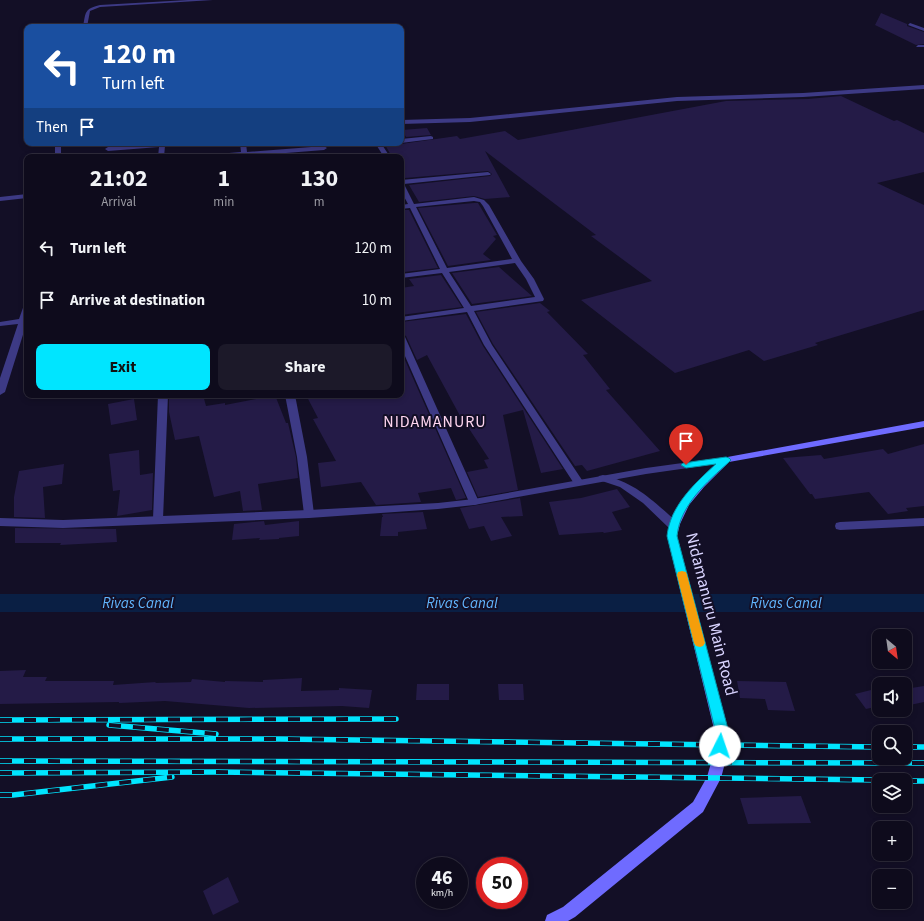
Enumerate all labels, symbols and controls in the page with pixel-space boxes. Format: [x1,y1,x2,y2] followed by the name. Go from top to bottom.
[102,34,176,74] text: 120 m
[36,40,88,92] icon: left
[102,71,164,96] text: Turn left
[76,116,98,138] icon: arrive
[36,117,68,138] text: Then
[90,161,148,196] text: 21:02
[218,161,230,196] text: 1
[300,161,338,196] text: 130
[101,193,136,211] text: Arrival
[213,193,234,211] text: min
[314,193,325,211] text: m
[36,237,58,259] icon: left
[70,238,126,259] text: Turn left
[354,238,392,259] text: 120 m
[36,289,58,311] icon: arrive
[70,290,205,311] text: Arrive at destination
[362,290,392,311] text: 10 m
[36,344,210,390] button: Exit
[218,344,392,390] button: Share
[383,411,487,433] district label: NIDAMANURU
[669,424,703,465] pin
[675,430,697,452] icon: arrive
[679,530,743,698] street label: Nidamanuru Main Road
[102,593,174,614] water label: Rivas Canal
[426,593,498,614] water label: Rivas Canal
[750,593,822,614] water label: Rivas Canal
[872,629,912,669] north arrow
[872,629,912,909] map controls
[872,677,912,717] button: sound
[699,725,741,767] position arrow
[872,725,912,765] button: search
[872,773,912,813] button: layers
[872,821,912,861] button: +
[476,857,528,909] speed limit sign: 50
[431,864,453,892] text: 46
[872,869,912,909] button: −
[431,886,453,900] text: km/h

